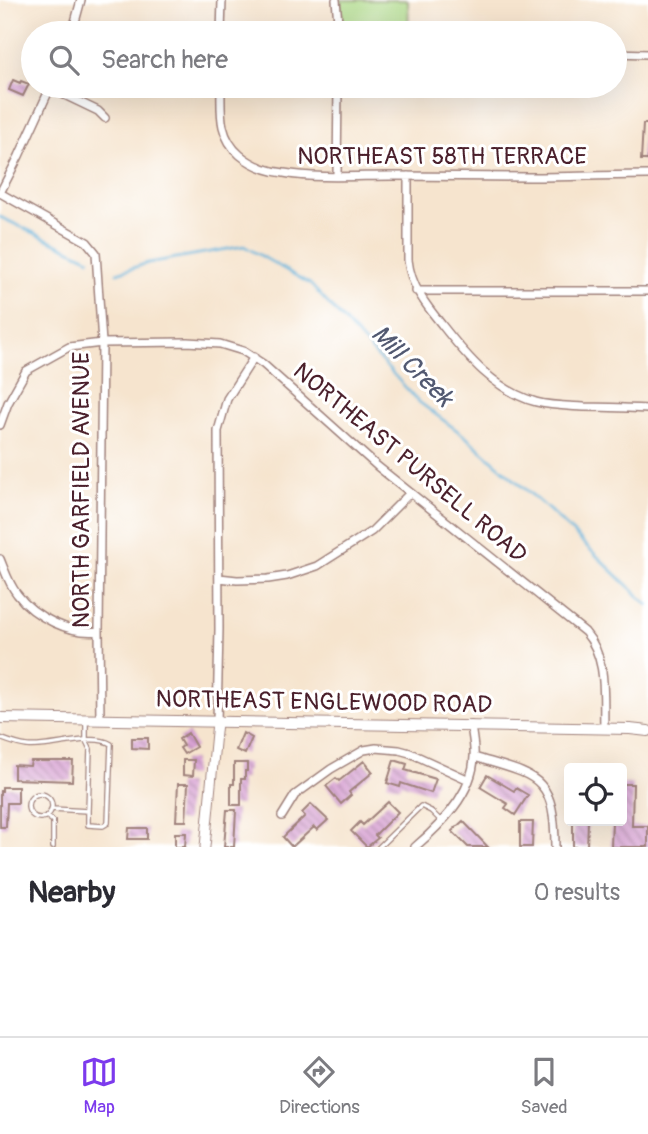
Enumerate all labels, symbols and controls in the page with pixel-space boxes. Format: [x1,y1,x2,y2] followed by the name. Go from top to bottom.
[21,21,627,98] search box
[45,41,83,79] icon: search
[101,44,228,76] text: Search here
[297,142,587,171] street label: NORTHEAST 58TH TERRACE
[364,318,461,415] water label: Mill Creek
[67,352,96,628] street label: NORTH GARFIELD AVENUE
[287,357,533,569] street label: NORTHEAST PURSELL ROAD
[155,685,493,719] street label: NORTHEAST ENGLEWOOD ROAD
[564,763,627,826] map controls
[564,763,627,826] button: locate
[28,874,115,911] text: Nearby
[534,878,620,907] text: 0 results
[80,1053,118,1119] tab: Map
[279,1053,360,1119] tab: Directions
[520,1053,568,1119] tab: Saved

